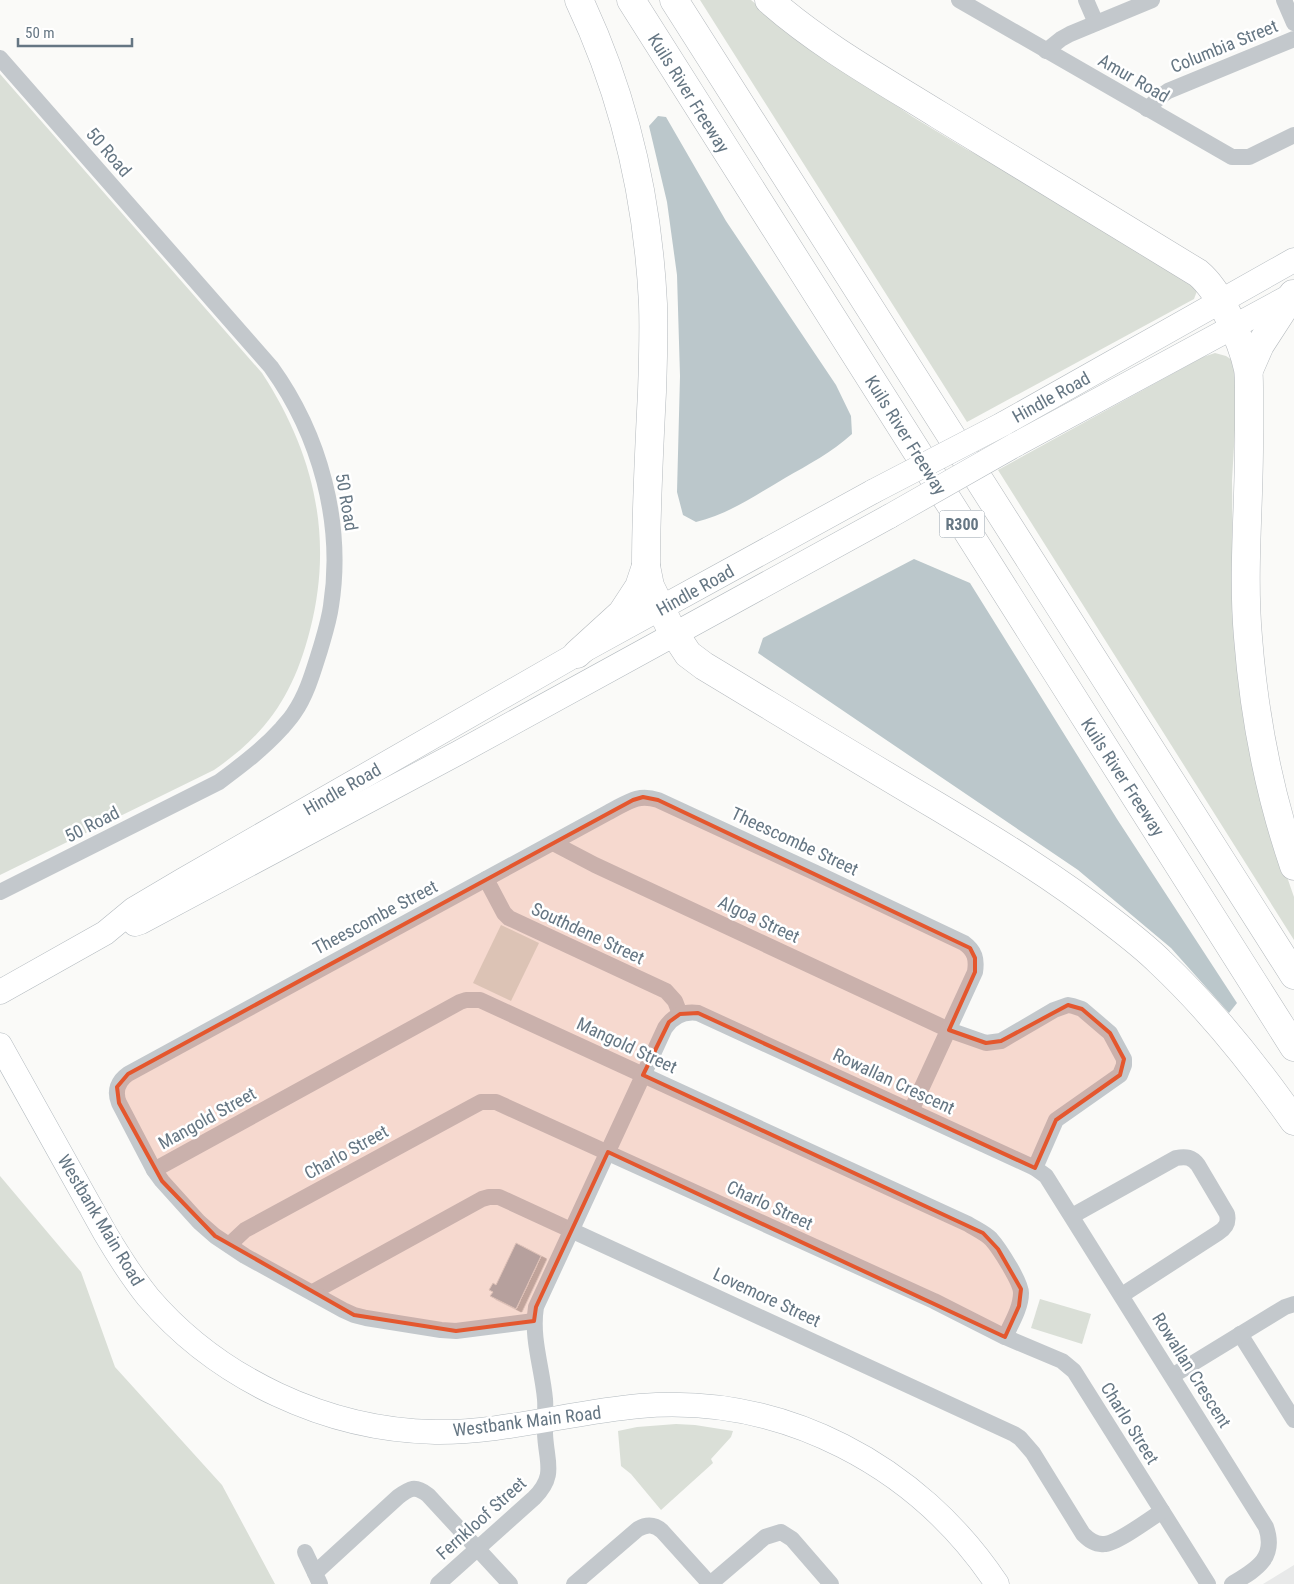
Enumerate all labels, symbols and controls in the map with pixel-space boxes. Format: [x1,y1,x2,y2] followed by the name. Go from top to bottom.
[18,15,131,47] scale bar
[1167,15,1281,77] street label: Columbia Street
[25,24,55,42] text: 50 m
[644,30,734,157] street label: Kuils River Freeway
[1095,49,1173,107] street label: Amur Road
[82,123,136,181] street label: 50 Road
[1008,367,1094,427] street label: Hindle Road
[861,372,951,499] street label: Kuils River Freeway
[332,472,362,532] street label: 50 Road
[940,510,984,538] road number: R300
[652,560,738,620] street label: Hindle Road
[1077,714,1169,840] street label: Kuils River Freeway
[300,758,384,820] street label: Hindle Road
[61,801,123,847] street label: 50 Road
[728,802,862,880] street label: Theescombe Street
[309,875,441,959] street label: Theescombe Street
[715,891,803,947] street label: Algoa Street
[528,898,648,968] street label: Southdene Street
[574,1013,680,1077] street label: Mangold Street
[830,1044,958,1118] street label: Rowallan Crescent
[155,1083,259,1153] street label: Mangold Street
[300,1120,392,1184] street label: Charlo Street
[54,1151,148,1289] street label: Westbank Main Road
[724,1176,816,1234] street label: Charlo Street
[710,1263,824,1331] street label: Lovemore Street
[1148,1309,1236,1431] street label: Rowallan Crescent
[1097,1378,1163,1468] street label: Charlo Street
[452,1401,602,1441] street label: Westbank Main Road
[432,1472,530,1564] street label: Fernkloof Street

